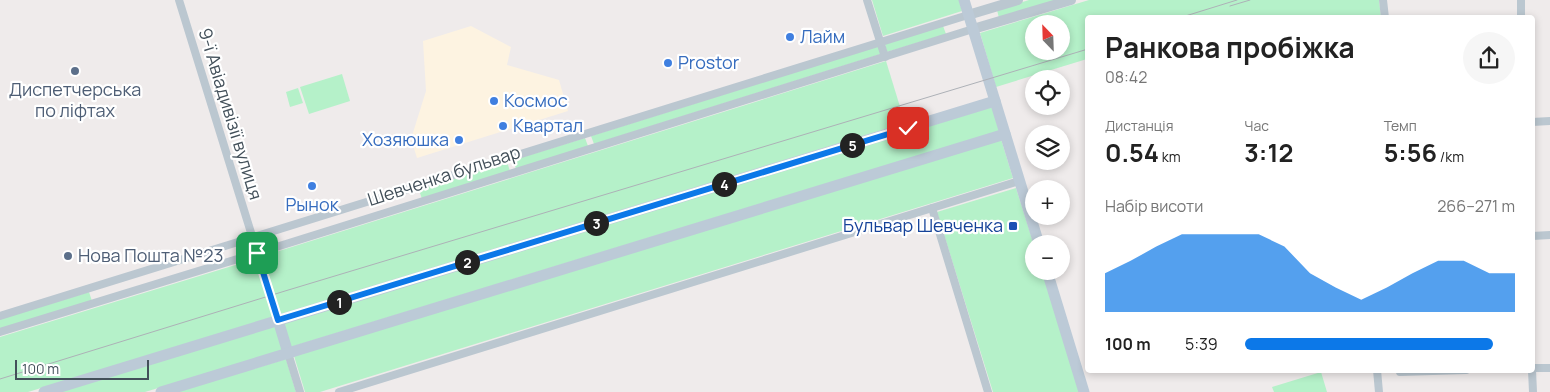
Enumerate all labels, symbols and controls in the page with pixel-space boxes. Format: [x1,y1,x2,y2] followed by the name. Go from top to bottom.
[1025,15,1070,60] north arrow
[1025,15,1070,280] map controls
[800,24,845,48] place label: Лайм
[193,25,268,202] street label: 9-ї Авіадивізії вулиця
[1105,28,1355,66] text: Ранкова пробіжка
[784,31,796,43] marker: Лайм
[1463,32,1515,84] button: share
[678,50,740,74] place label: Prostor
[662,57,674,69] marker: Prostor
[69,65,81,77] marker: Диспетчерська по ліфтах
[1105,66,1147,88] text: 08:42
[1025,70,1070,115] button: locate
[9,77,141,122] place label: Диспетчерська по ліфтах
[504,88,568,112] place label: Космос
[488,95,500,107] marker: Космос
[887,107,929,149] pin
[513,113,583,137] place label: Квартал
[894,114,922,142] icon: check
[1105,116,1173,135] text: Дистанція
[1244,116,1269,135] text: Час
[1384,116,1417,135] text: Темп
[497,120,509,132] marker: Квартал
[1025,125,1070,170] button: layers
[362,127,449,151] place label: Хозяюшка
[840,132,864,158] pin: 5
[453,134,465,146] marker: Хозяюшка
[1105,135,1159,170] text: 0.54
[1244,135,1293,170] text: 3:12
[1384,135,1437,170] text: 5:56
[848,136,857,155] text: 5
[364,139,523,211] street label: Шевченка бульвар
[1159,147,1181,166] text: km
[1437,147,1464,166] text: /km
[712,172,736,196] pin: 4
[720,175,729,194] text: 4
[306,180,318,192] marker: Рынок
[1025,180,1070,225] button: +
[285,192,340,216] place label: Рынок
[1105,195,1203,217] text: Набір висоти
[1437,195,1515,217] text: 266–271 m
[584,210,608,236] pin: 3
[843,213,1003,237] place label: Бульвар Шевченка
[592,214,601,233] text: 3
[1007,220,1019,232] marker: Бульвар Шевченка
[236,232,278,274] pin
[1025,235,1070,280] button: −
[243,239,271,267] icon: arrive
[78,243,223,267] place label: Нова Пошта №23
[62,250,74,262] marker: Нова Пошта №23
[454,250,480,274] pin: 2
[463,253,472,272] text: 2
[326,290,352,314] pin: 1
[336,293,343,312] text: 1
[1105,333,1151,355] text: 100 m
[1185,333,1218,355] text: 5:39
[15,357,149,380] scale bar
[22,359,59,378] text: 100 m

